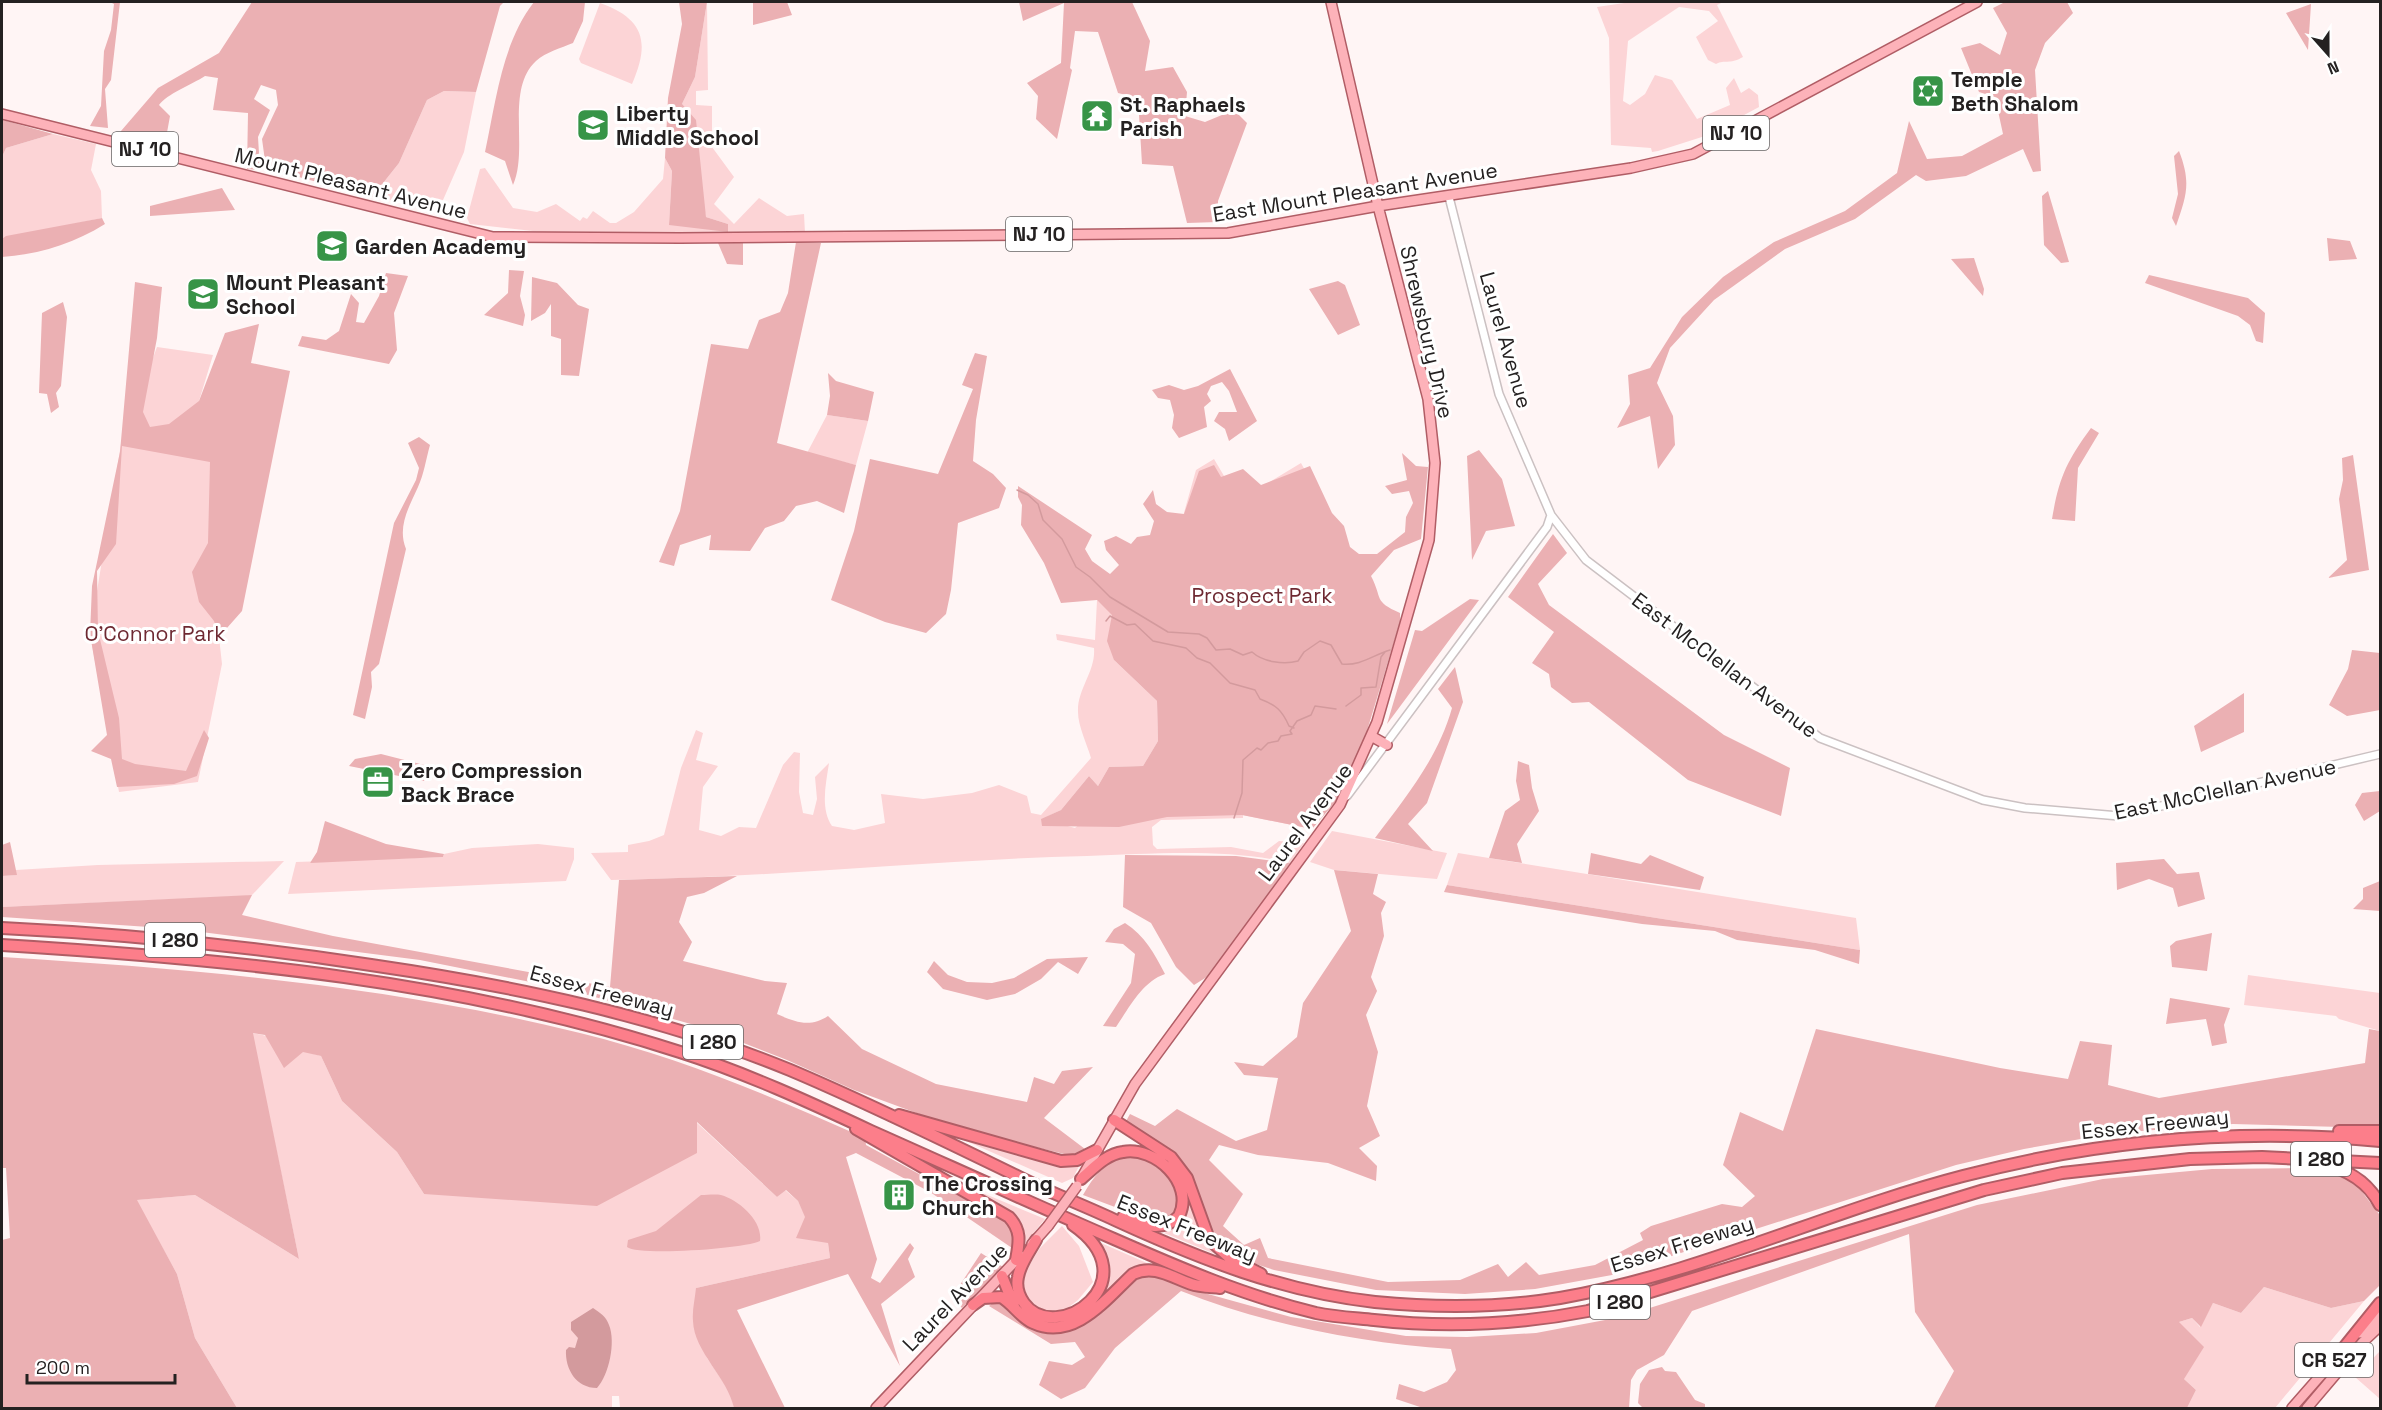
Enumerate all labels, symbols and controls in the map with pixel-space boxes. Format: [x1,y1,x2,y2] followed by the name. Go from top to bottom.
[2298,24,2358,84] north arrow
[2324,56,2342,79] text: N
[1951,66,2079,117] place label: Temple Beth Shalom
[1910,73,1946,109] synagogue icon: Temple Beth Shalom
[1120,91,1246,142] place label: St. Raphaels Parish
[1079,98,1115,134] temple icon: St. Raphaels Parish
[616,100,759,151] place label: Liberty Middle School
[575,107,611,143] school or university icon: Liberty Middle School
[1703,116,1769,150] road number: NJ 10
[112,132,178,166] road number: NJ 10
[232,141,470,225] street label: Mount Pleasant Avenue
[1211,156,1499,228] street label: East Mount Pleasant Avenue
[1006,217,1072,251] road number: NJ 10
[314,228,350,264] school or university icon: Garden Academy
[355,233,526,260] place label: Garden Academy
[1394,243,1460,421] street label: Shrewsbury Drive
[226,269,386,320] place label: Mount Pleasant School
[1474,269,1538,411] street label: Laurel Avenue
[185,276,221,312] school or university icon: Mount Pleasant School
[1191,582,1333,609] park label: Prospect Park
[1627,586,1823,744] street label: East McClellan Avenue
[84,620,226,647] park label: O'Connor Park
[2112,752,2338,826] street label: East McClellan Avenue
[401,757,582,808] place label: Zero Compression Back Brace
[1252,758,1358,886] street label: Laurel Avenue
[360,764,396,800] office icon: Zero Compression Back Brace
[145,923,205,957] road number: I 280
[527,959,677,1023] street label: Essex Freeway
[683,1025,743,1059] road number: I 280
[2080,1103,2230,1145] street label: Essex Freeway
[2291,1142,2351,1176] road number: I 280
[922,1170,1053,1221] place label: The Crossing Church
[881,1177,917,1213] building icon: The Crossing Church
[1113,1188,1261,1268] street label: Essex Freeway
[1607,1209,1757,1279] street label: Essex Freeway
[896,1237,1014,1357] street label: Laurel Avenue
[1590,1285,1650,1319] road number: I 280
[2295,1343,2373,1377] road number: CR 527
[27,1347,176,1385] scale bar
[36,1356,90,1379] text: 200 m

